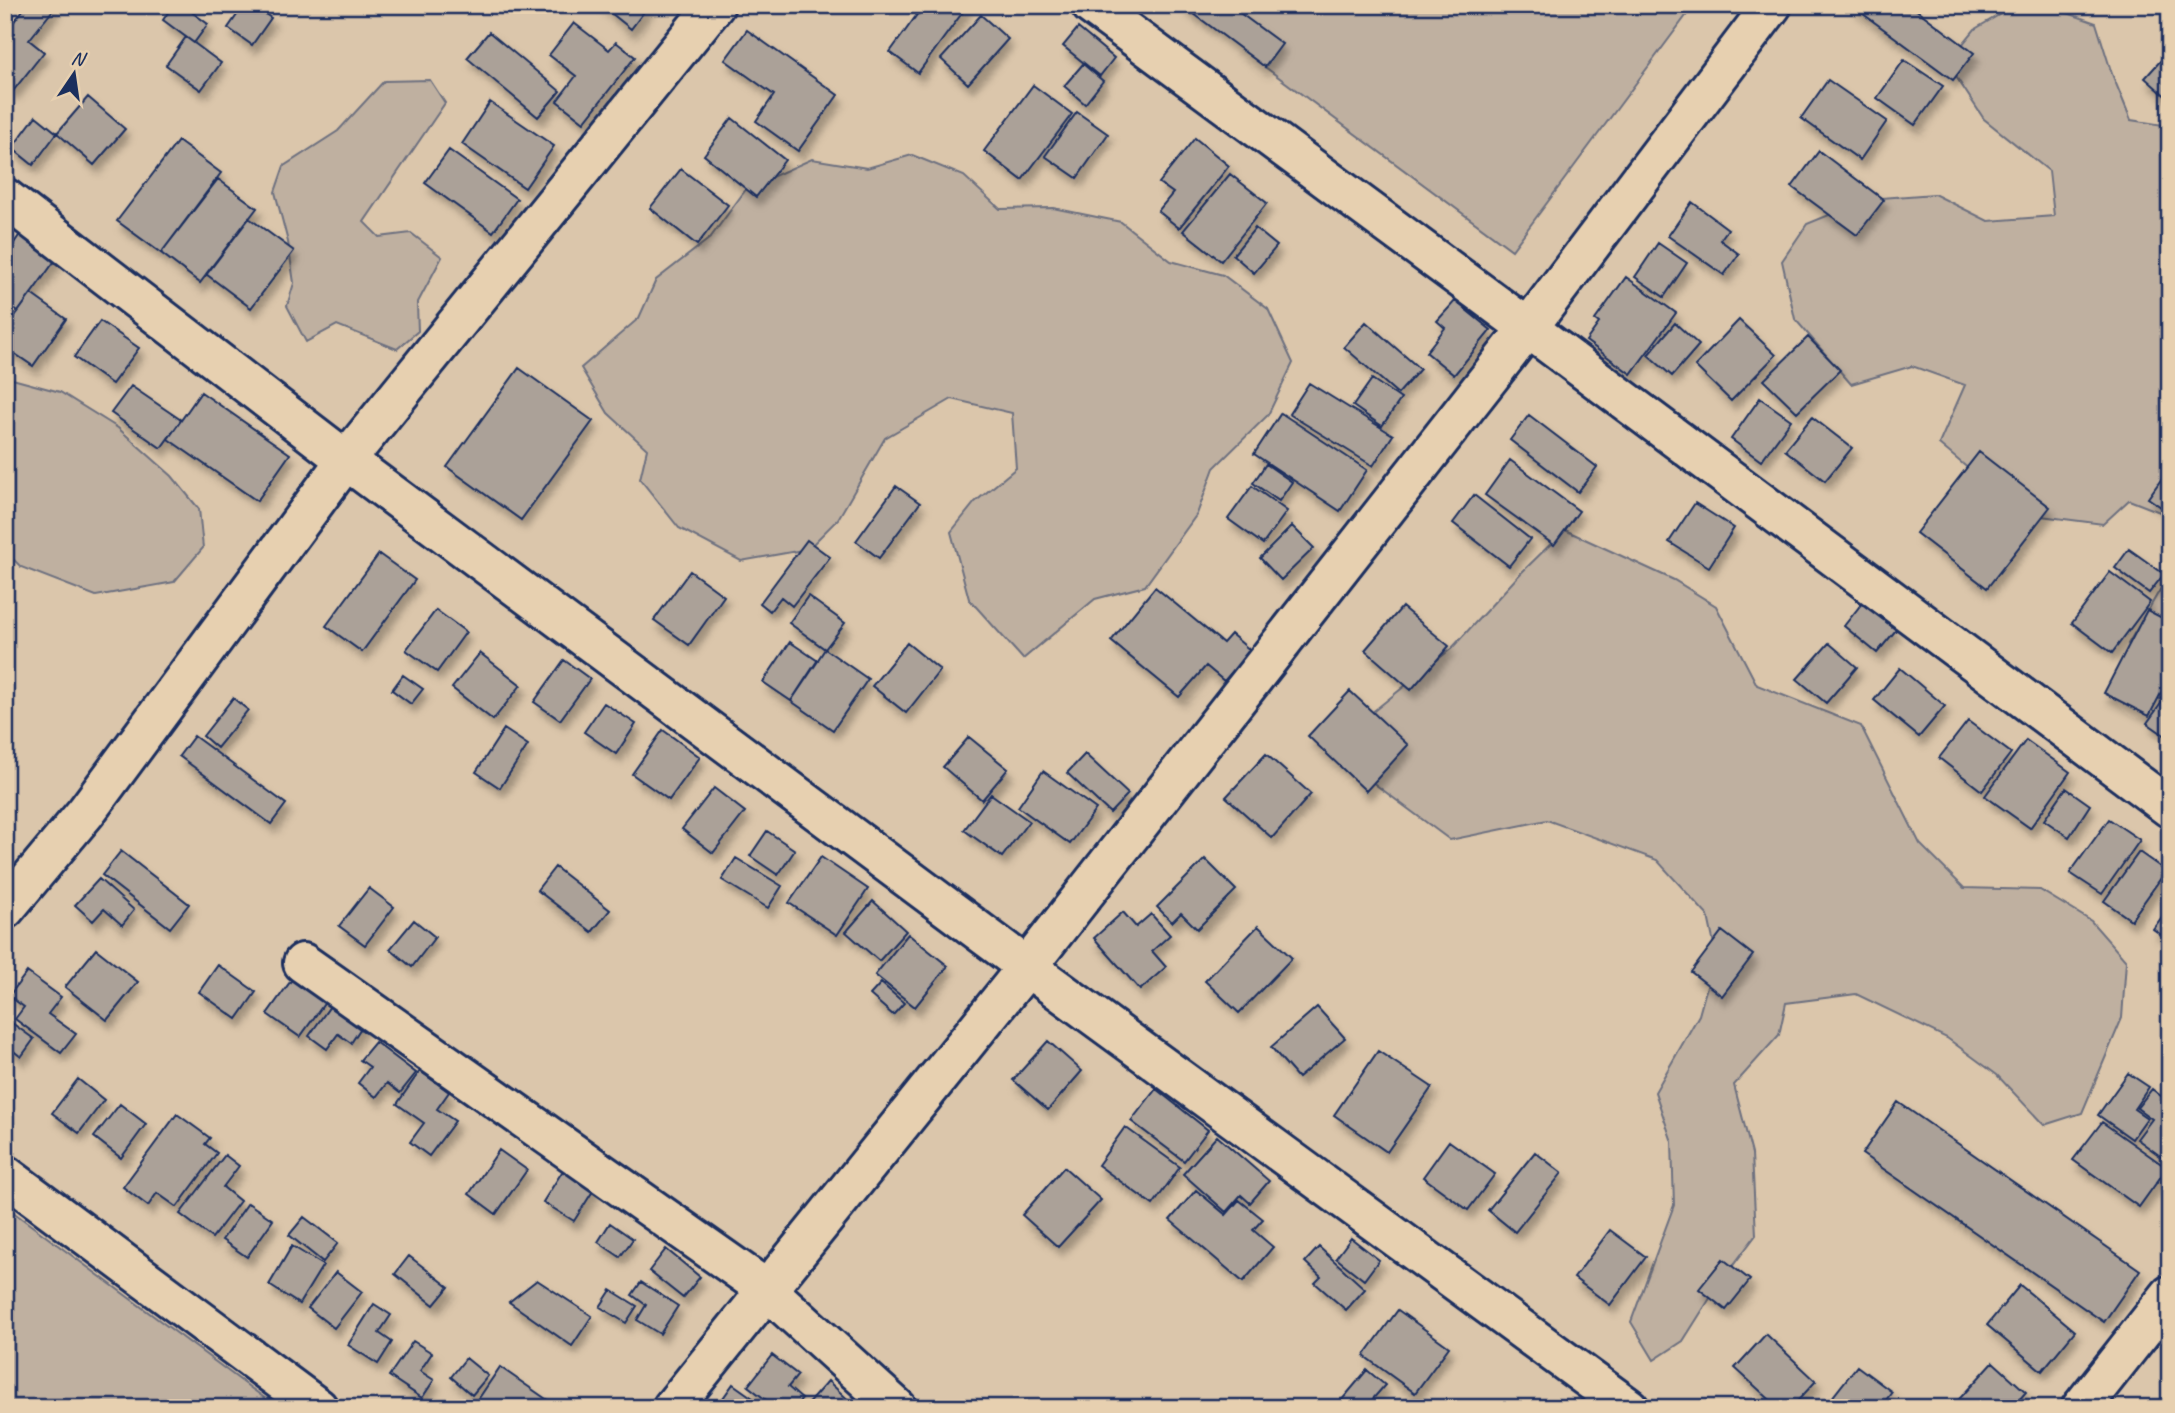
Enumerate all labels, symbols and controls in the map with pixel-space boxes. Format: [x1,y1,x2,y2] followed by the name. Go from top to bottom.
[38,38,108,108] north arrow
[69,45,89,72] text: N

